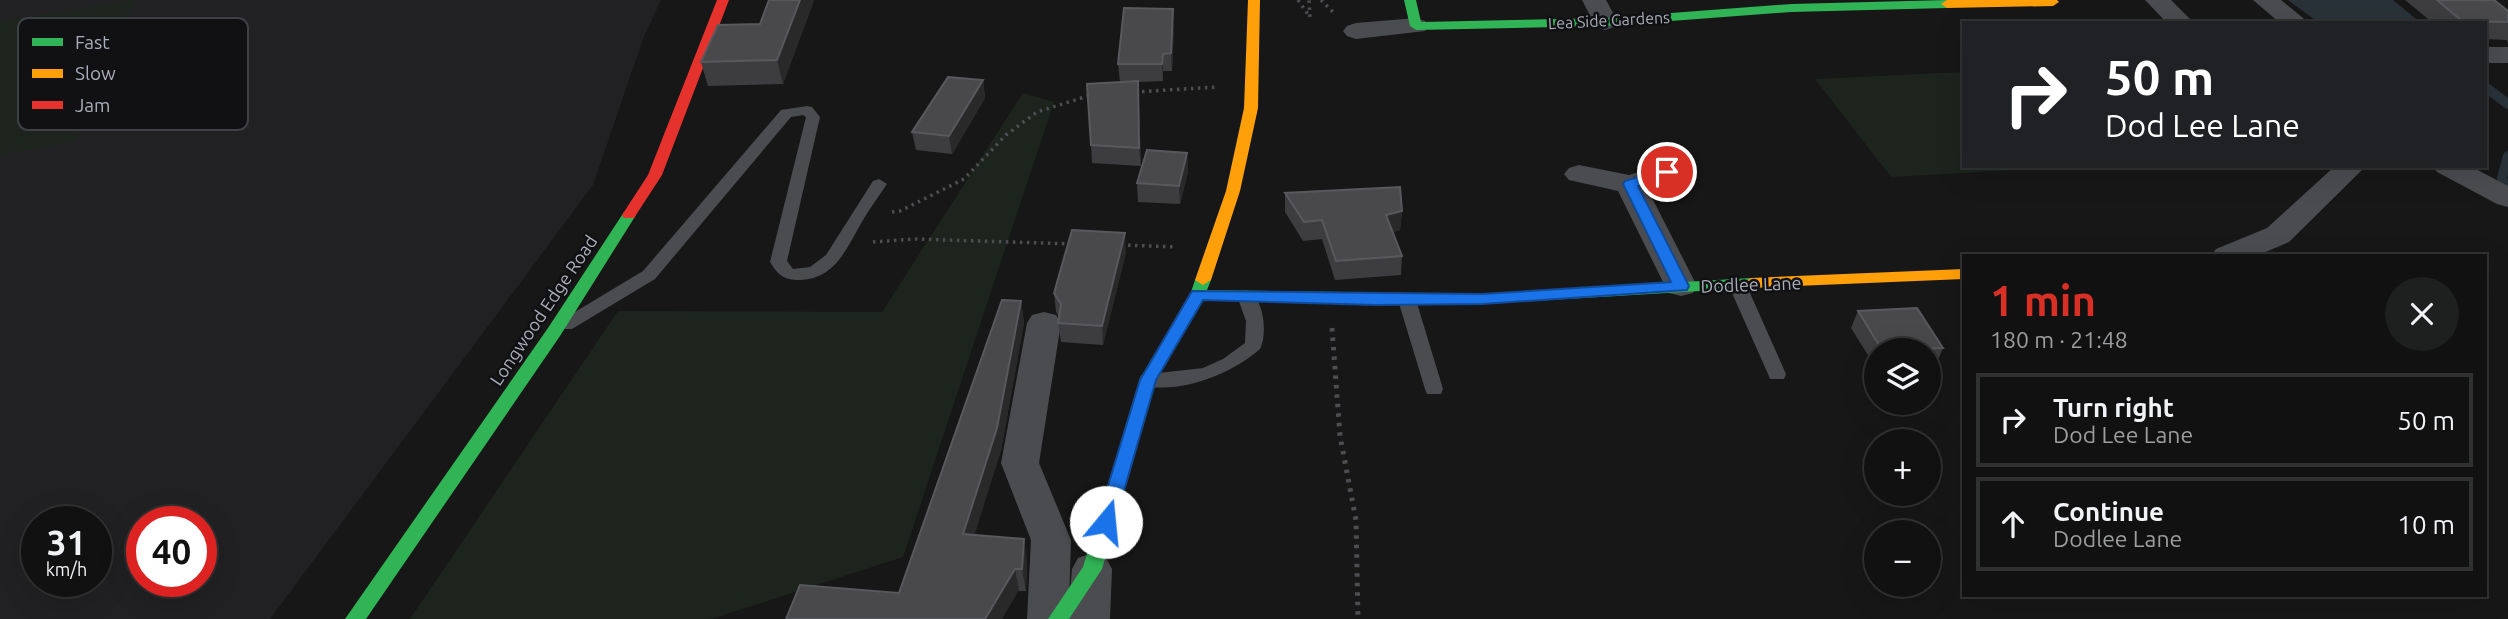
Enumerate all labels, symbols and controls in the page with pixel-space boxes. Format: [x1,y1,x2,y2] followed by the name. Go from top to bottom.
[1548,8,1671,32] street label: Lea Side Gardens
[18,18,248,130] legend
[75,31,110,53] text: Fast
[1990,49,2081,140] icon: right
[2105,49,2214,104] text: 50 m
[75,62,116,84] text: Slow
[75,94,111,116] text: Jam
[2105,107,2300,143] text: Dod Lee Lane
[1637,142,1697,202] pin
[1648,153,1686,191] icon: arrive
[485,231,601,389] street label: Longwood Edge Road
[1700,272,1802,296] street label: Dodlee Lane
[1990,277,2096,324] text: 1 min
[2385,277,2459,351] button: close
[1990,327,2128,352] text: 180 m · 21:48
[1864,338,1941,597] map controls
[1864,338,1941,415] button: layers
[2053,393,2174,422] text: Turn right
[1994,401,2032,439] icon: right
[2397,406,2455,435] text: 50 m
[2053,422,2193,447] text: Dod Lee Lane
[1864,429,1941,506] button: +
[1069,485,1143,559] position arrow
[2053,497,2164,526] text: Continue
[1994,505,2032,543] icon: ahead
[126,506,217,597] speed limit sign: 40
[2397,510,2455,539] text: 10 m
[1864,520,1941,597] button: −
[47,522,86,562] text: 31
[2053,526,2182,551] text: Dodlee Lane
[46,559,87,579] text: km/h

